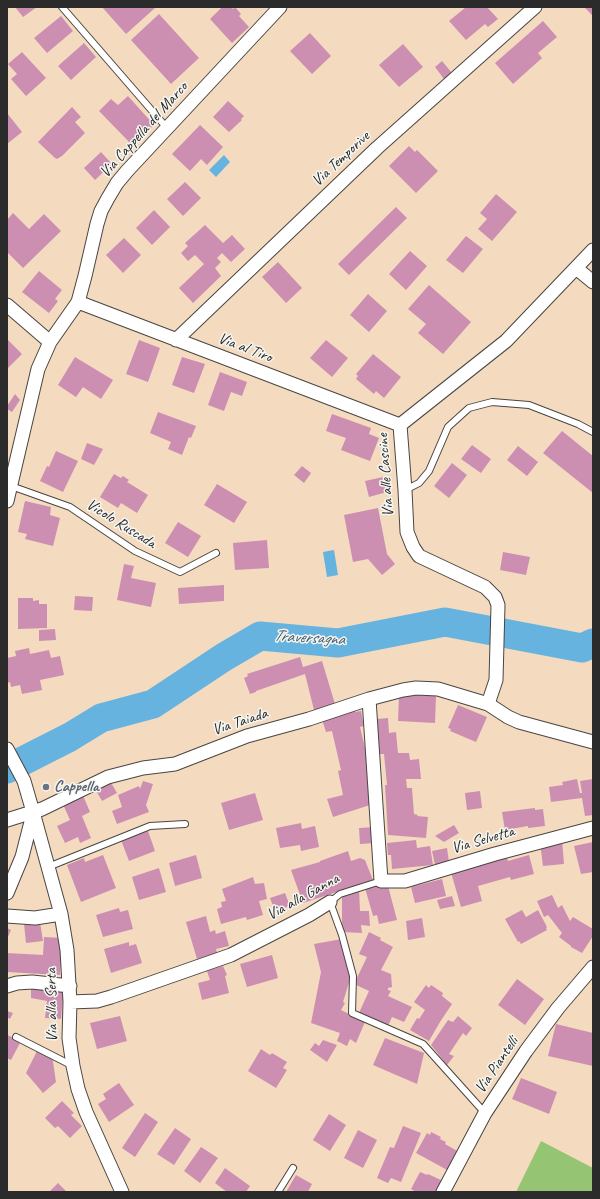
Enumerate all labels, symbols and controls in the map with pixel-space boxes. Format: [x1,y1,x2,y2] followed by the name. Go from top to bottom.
[96,78,192,182] street label: Via Cappella del Marco
[308,127,374,191] street label: Via Temporive
[215,329,275,367] street label: Via al Tiro
[374,433,398,517] street label: Via alle Cascine
[83,495,159,553] street label: Vicolo Ruscada
[273,626,345,650] water label: Traversagna
[210,704,270,740] street label: Via Taiada
[54,777,99,797] place label: Cappella
[41,782,51,792] marker: Cappella
[449,822,517,858] street label: Via Selvetta
[264,869,342,925] street label: Via alla Ganna
[42,968,62,1042] street label: Via alla Serta
[471,1033,523,1097] street label: Via Piantelli

